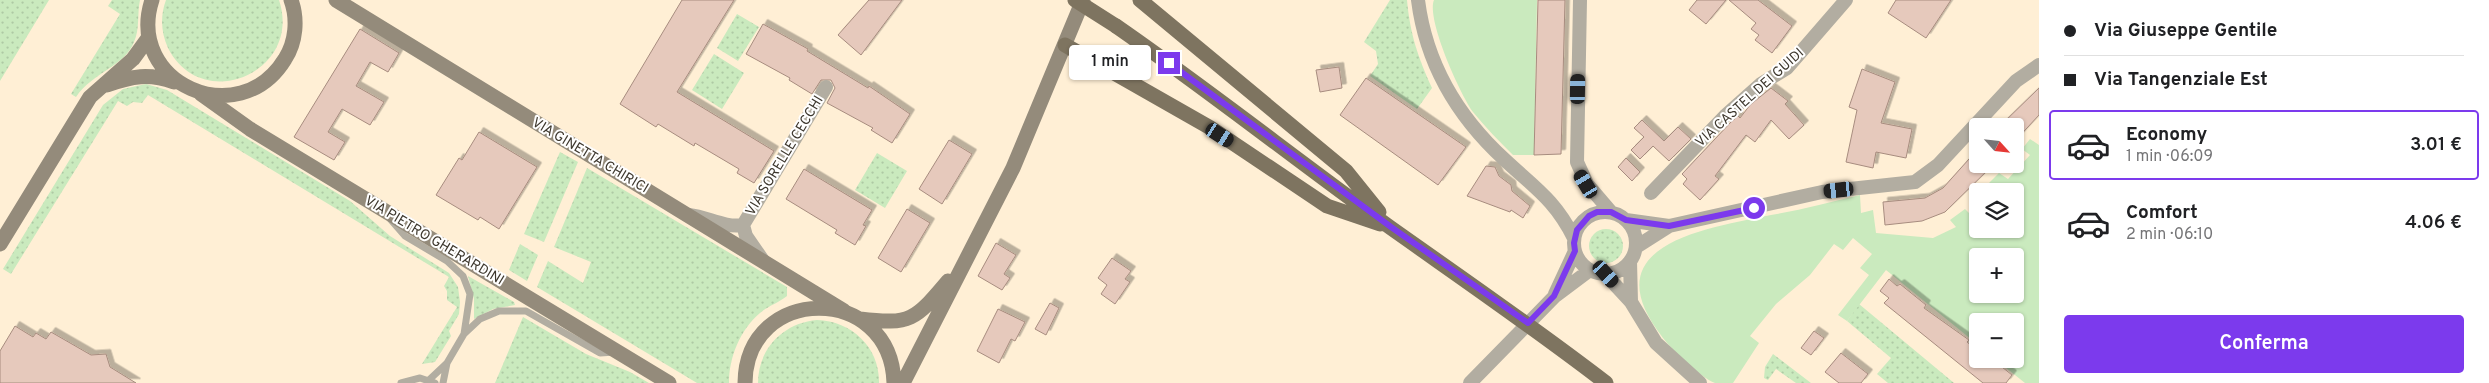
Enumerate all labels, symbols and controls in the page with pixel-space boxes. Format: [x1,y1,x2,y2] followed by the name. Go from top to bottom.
[2094,19,2277,43] text: Via Giuseppe Gentile
[1692,45,1808,151] street label: VIA CASTEL DEI GUIDI
[1069,46,1152,80] callout: 1 min
[1091,52,1129,72] text: 1 min
[1158,52,1180,74] route end
[2094,68,2268,92] text: Via Tangenziale Est
[1570,74,1585,104] car
[742,93,828,219] street label: VIA SORELLE CECCHI
[529,115,651,197] street label: VIA GINETTA CHIRICI
[1969,118,2024,172] north arrow
[1969,118,2024,368] map controls
[1203,121,1236,149] car
[2066,123,2111,168] icon: car
[2126,123,2207,147] text: Economy
[2410,133,2462,157] text: 3.01 €
[2126,147,2213,167] text: 1 min · 06:09
[1571,167,1600,201] car
[1823,181,1854,199] car
[1969,183,2024,238] button: layers
[361,193,507,289] street label: VIA PIETRO GHERARDINI
[1743,197,1765,219] route start
[2066,201,2111,246] icon: car
[2126,201,2198,225] text: Comfort
[2405,211,2462,235] text: 4.06 €
[2126,225,2213,245] text: 2 min · 06:10
[1969,248,2024,303] button: +
[1590,258,1621,290] car
[1969,313,2024,368] button: −
[2064,315,2464,373] button: Conferma

